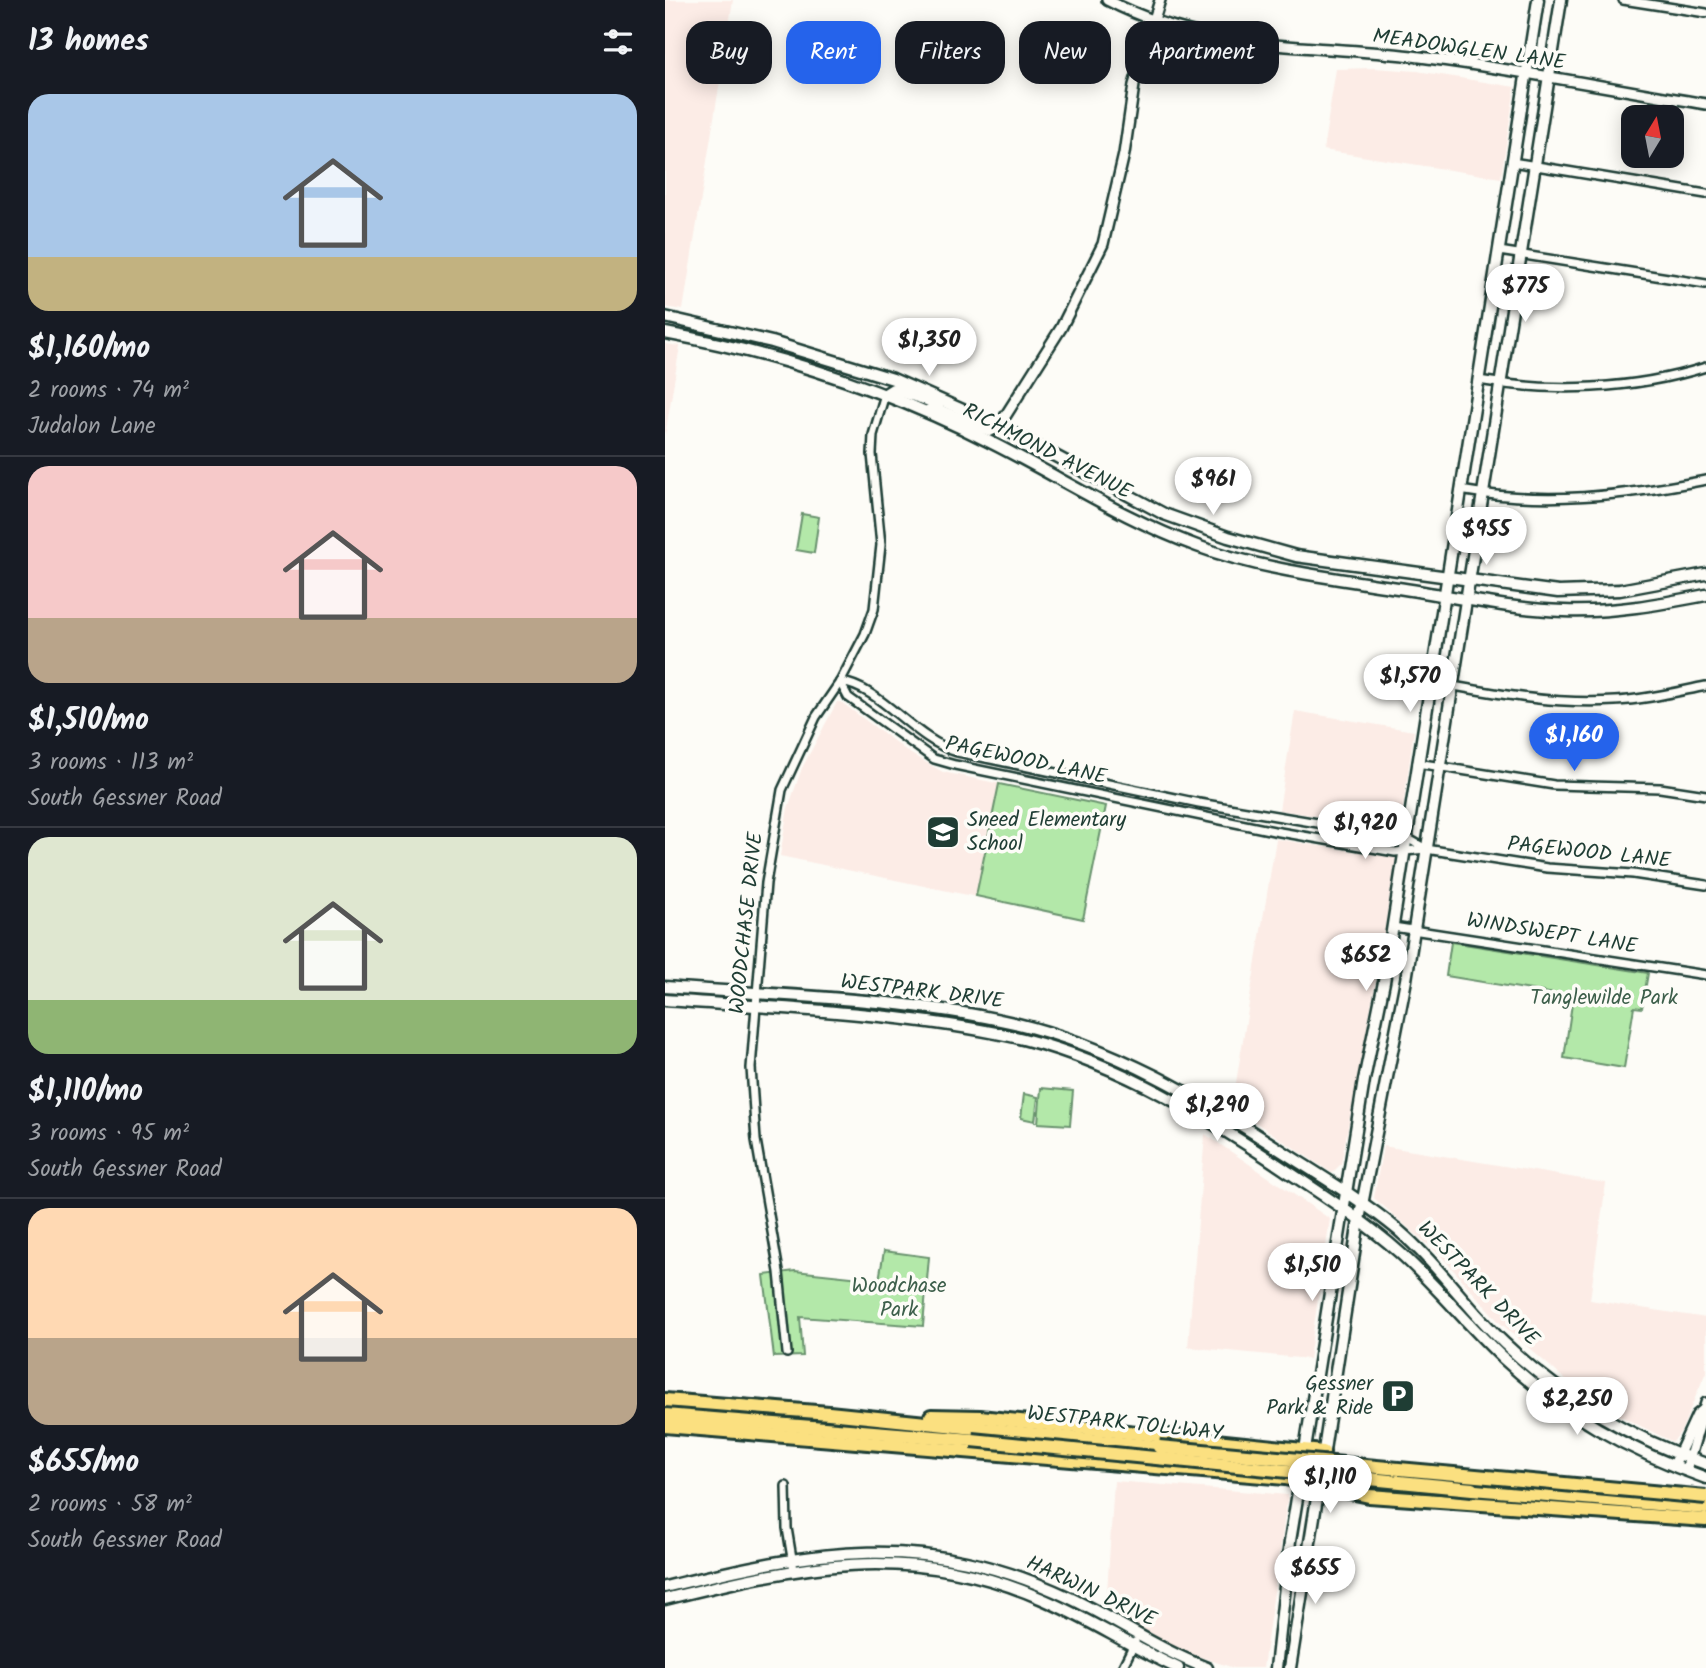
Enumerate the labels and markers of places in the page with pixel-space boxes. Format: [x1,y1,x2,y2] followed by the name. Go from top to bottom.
[1484,264,1566,324] pin: $775
[872,318,986,378] pin: $1,350
[1172,458,1254,517] pin: $961
[1445,508,1527,567] pin: $955
[1353,654,1467,714] pin: $1,570
[1517,714,1631,773] pin: $1,160
[1308,802,1422,861] pin: $1,920
[967,804,1126,861] place label: Sneed Elementary School
[924,813,962,851] school or university icon: Sneed Elementary School
[1325,934,1407,993] pin: $652
[1160,1084,1274,1143] pin: $1,290
[1255,1244,1369,1303] pin: $1,510
[1266,1368,1374,1425] place label: Gessner Park & Ride
[1379,1377,1417,1415] parking icon: Gessner Park & Ride
[1520,1378,1634,1437] pin: $2,250
[1273,1456,1387,1515] pin: $1,110
[1274,1546,1356,1606] pin: $655

